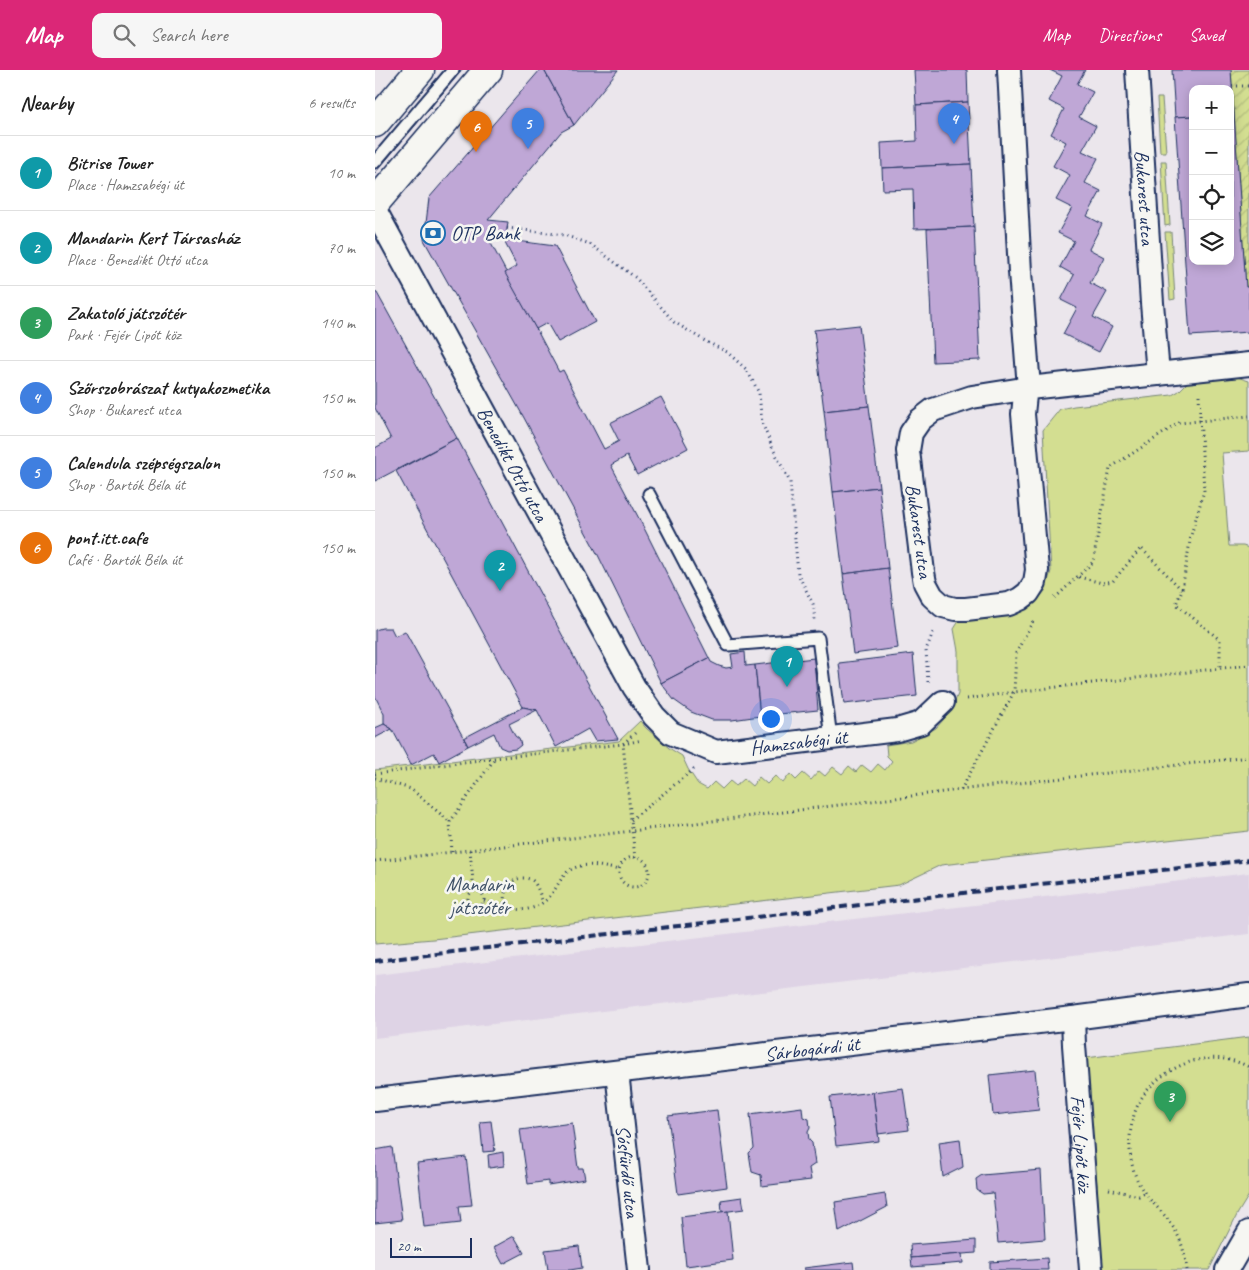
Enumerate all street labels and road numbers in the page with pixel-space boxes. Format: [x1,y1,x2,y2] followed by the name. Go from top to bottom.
[1130,150,1161,248] street label: Bukarest utca
[472,402,555,527] street label: Benedikt Ottó utca
[900,482,938,582] street label: Bukarest utca
[749,723,851,760] street label: Hamzsabégi út
[763,1030,863,1067] street label: Sárbogárdi út
[1065,1094,1098,1196] street label: Fejér Lipót köz
[610,1124,646,1221] street label: Sósfürdő utca

